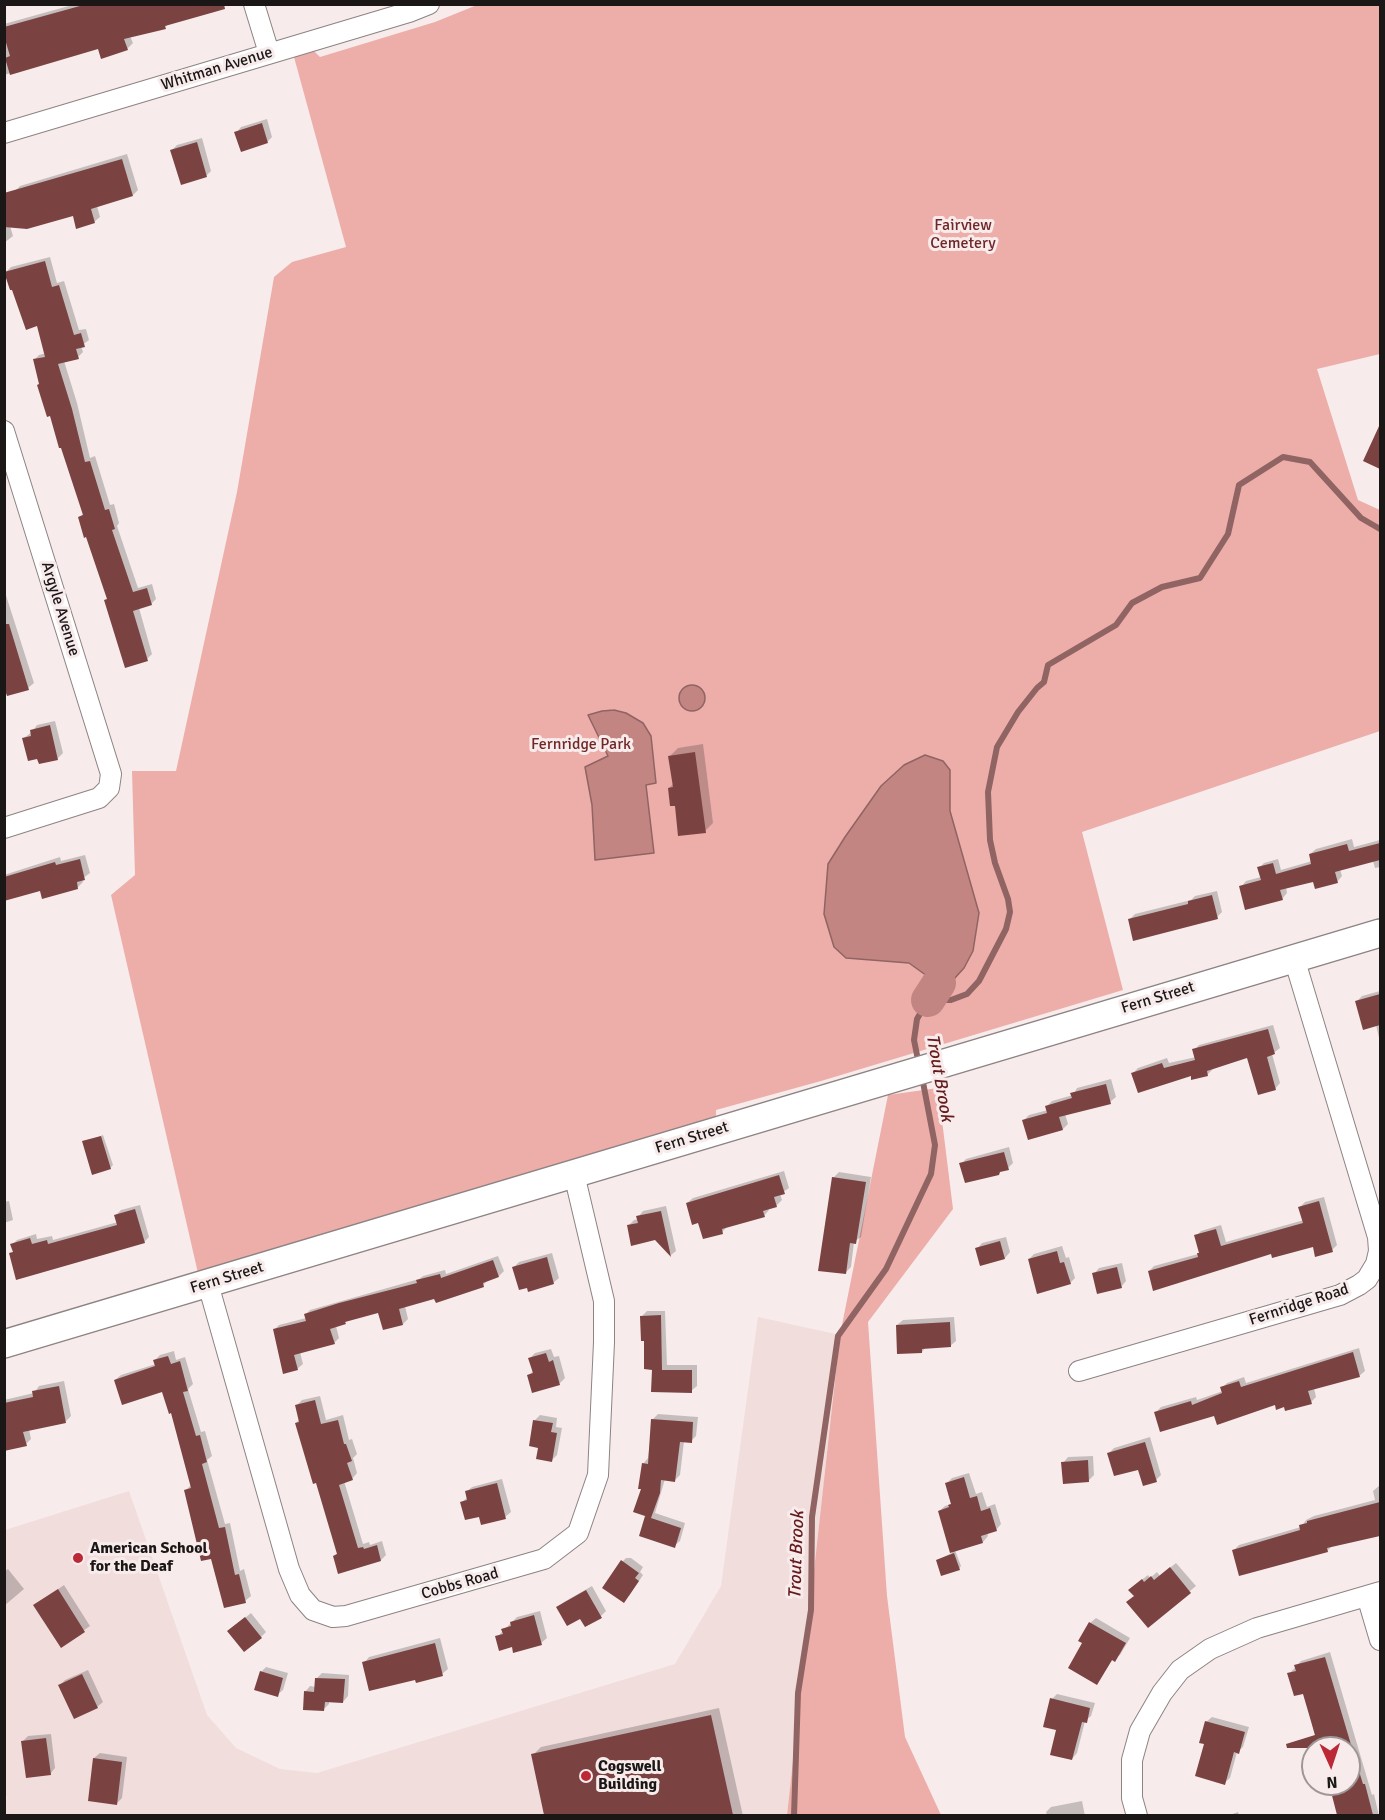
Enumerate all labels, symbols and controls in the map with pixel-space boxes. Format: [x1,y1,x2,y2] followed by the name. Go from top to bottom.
[159,43,275,95] street label: Whitman Avenue
[930,216,996,254] park label: Fairview Cemetery
[37,560,83,658] street label: Argyle Avenue
[531,735,631,755] park label: Fernridge Park
[1119,978,1197,1018] street label: Fern Street
[921,1033,957,1123] water label: Trout Brook
[653,1118,731,1158] street label: Fern Street
[188,1258,266,1298] street label: Fern Street
[1247,1280,1351,1330] street label: Fernridge Road
[785,1510,809,1600] water label: Trout Brook
[90,1539,207,1577] place label: American School for the Deaf
[71,1551,85,1565] marker: American School for the Deaf
[419,1564,501,1604] street label: Cobbs Road
[1301,1736,1361,1796] north arrow
[598,1757,661,1795] place label: Cogswell Building
[579,1769,593,1783] marker: Cogswell Building
[1326,1772,1338,1792] text: N

